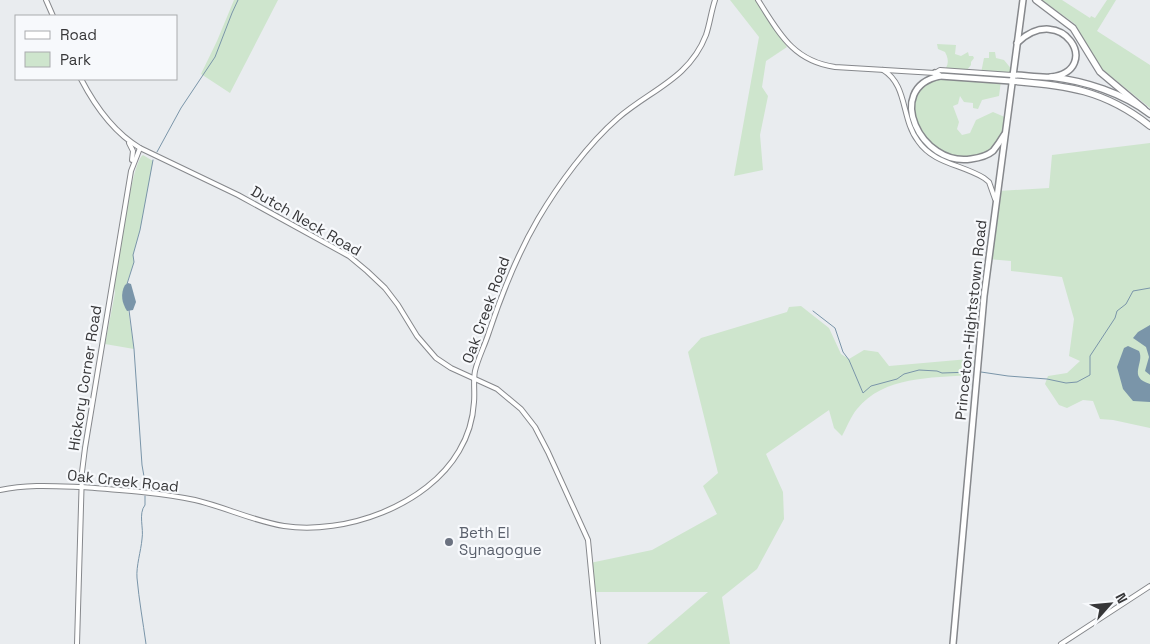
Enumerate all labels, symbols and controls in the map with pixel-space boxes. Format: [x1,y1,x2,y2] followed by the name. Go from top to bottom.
[15,15,178,80] legend
[60,25,97,44] text: Road
[60,50,91,69] text: Park
[248,181,365,260] street label: Dutch Neck Road
[951,219,990,421] street label: Princeton-Hightstown Road
[457,254,514,366] street label: Oak Creek Road
[64,304,105,452] street label: Hickory Corner Road
[66,465,180,496] street label: Oak Creek Road
[459,523,542,559] place label: Beth El Synagogue
[443,536,455,548] marker: Beth El Synagogue
[1085,579,1135,629] north arrow
[1111,590,1132,606] text: N

